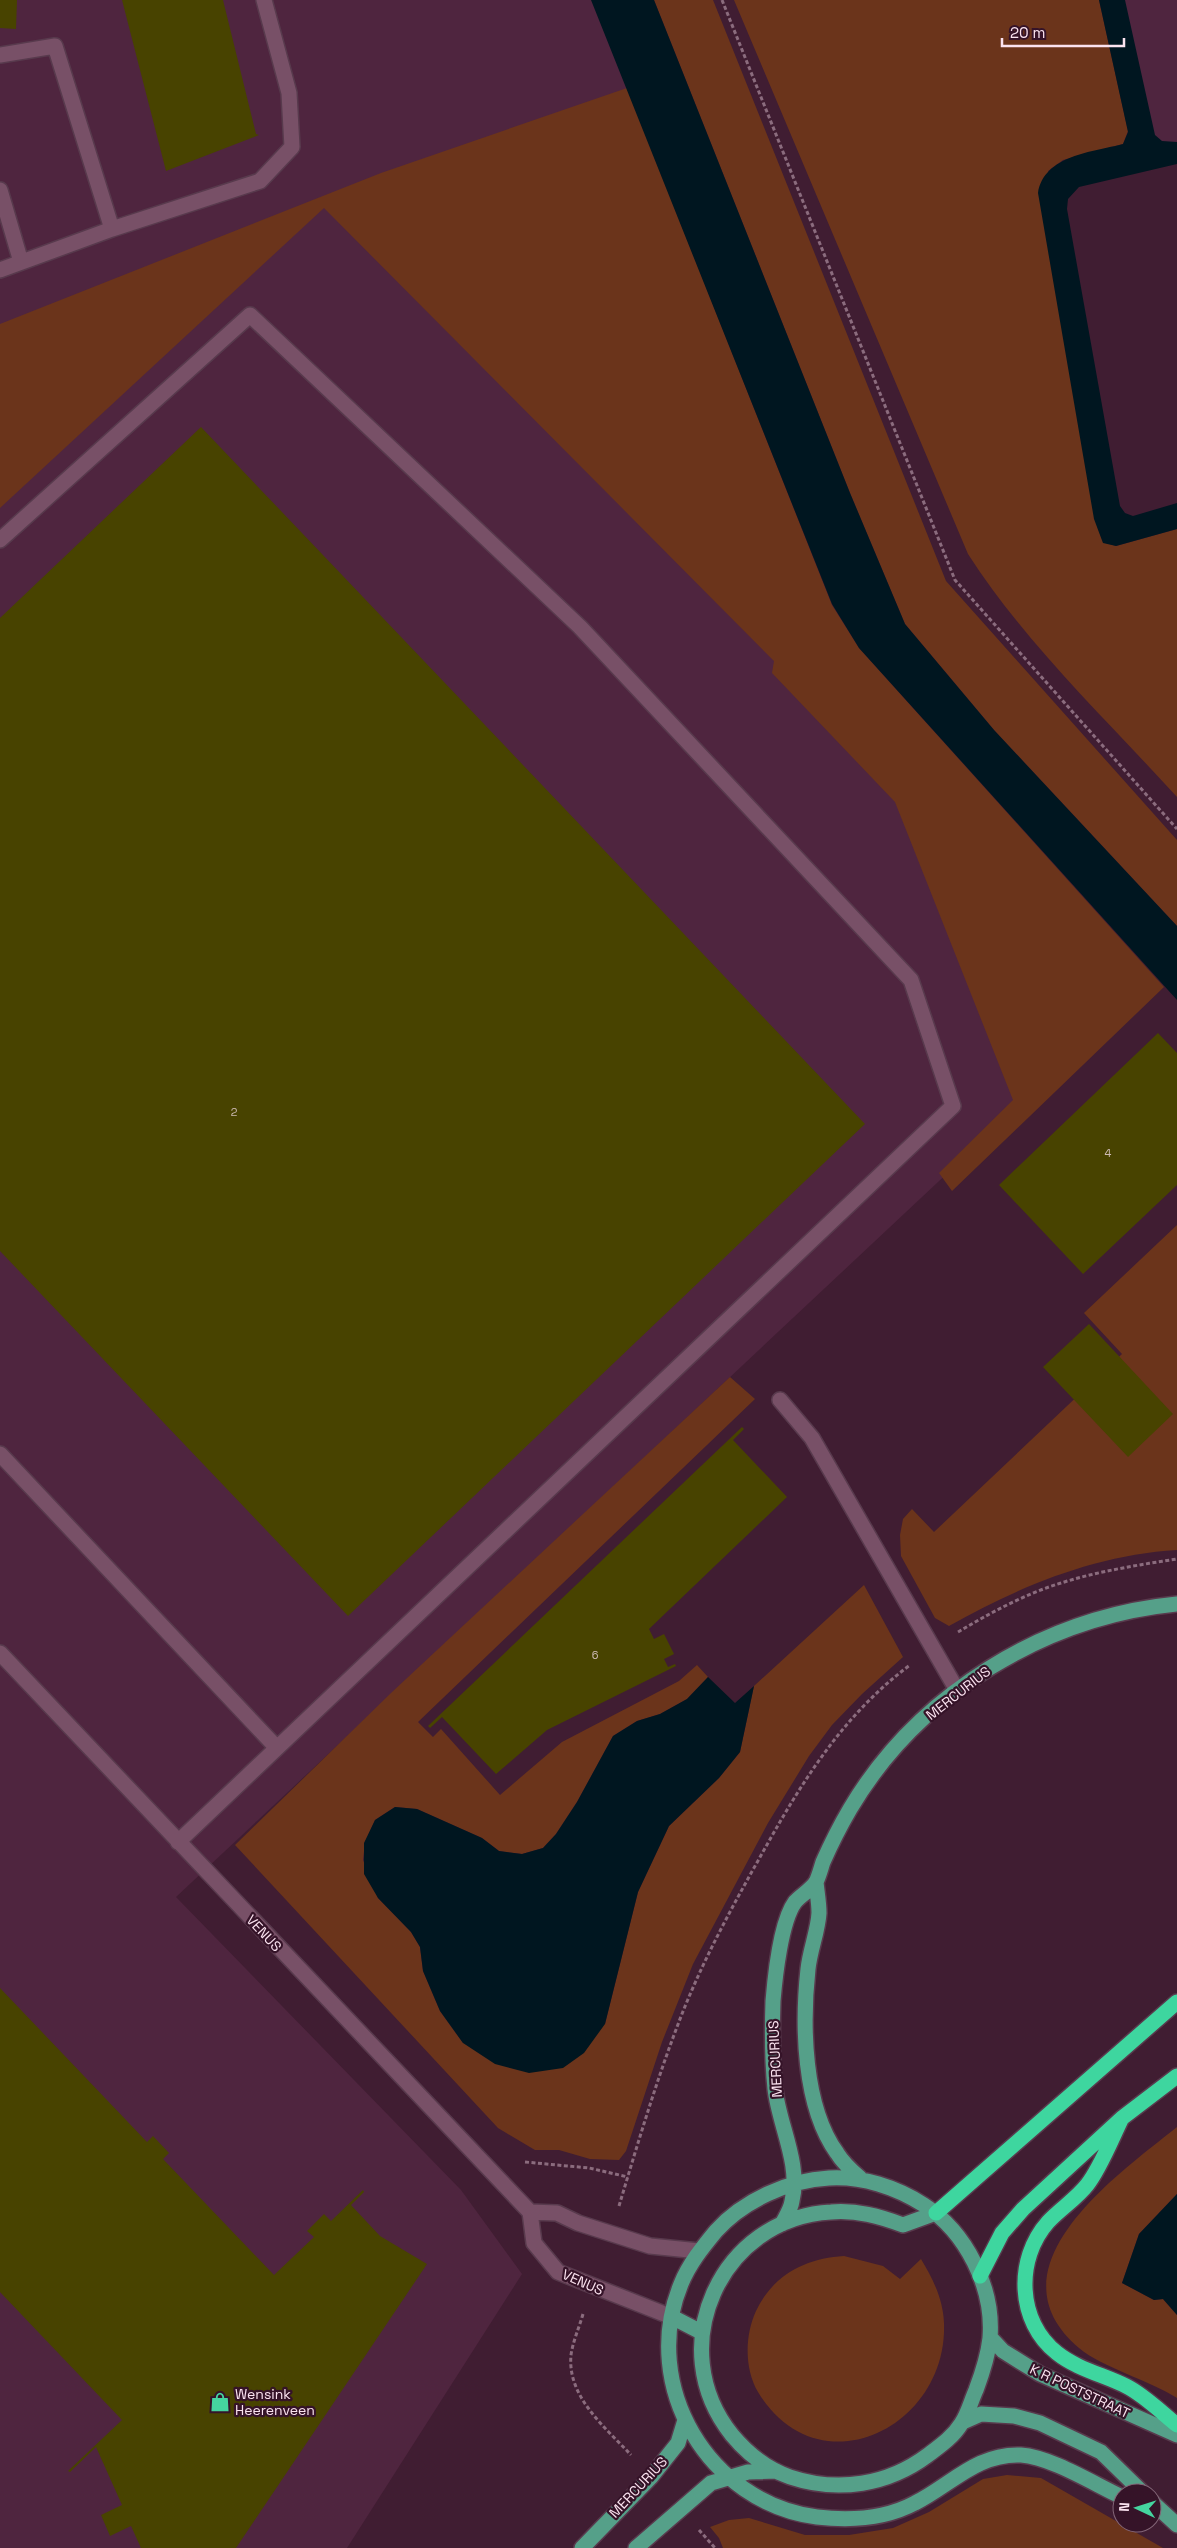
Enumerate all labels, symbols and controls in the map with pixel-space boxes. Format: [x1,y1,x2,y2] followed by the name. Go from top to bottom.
[1002,15,1124,47] scale bar
[1010,23,1045,42] text: 20 m
[231,1105,238,1119] house number: 2
[1105,1146,1112,1160] house number: 4
[592,1648,599,1662] house number: 6
[922,1662,994,1724] street label: MERCURIUS
[242,1911,286,1955] street label: VENUS
[764,2020,786,2098] street label: MERCURIUS
[559,2265,607,2299] street label: VENUS
[1027,2360,1133,2422] street label: K R POSTSTRAAT
[235,2385,315,2419] place label: Wensink Heerenveen
[209,2391,231,2413] shop icon: Wensink Heerenveen
[605,2453,671,2521] street label: MERCURIUS
[1112,2483,1162,2533] north arrow
[1115,2502,1133,2512] text: N

